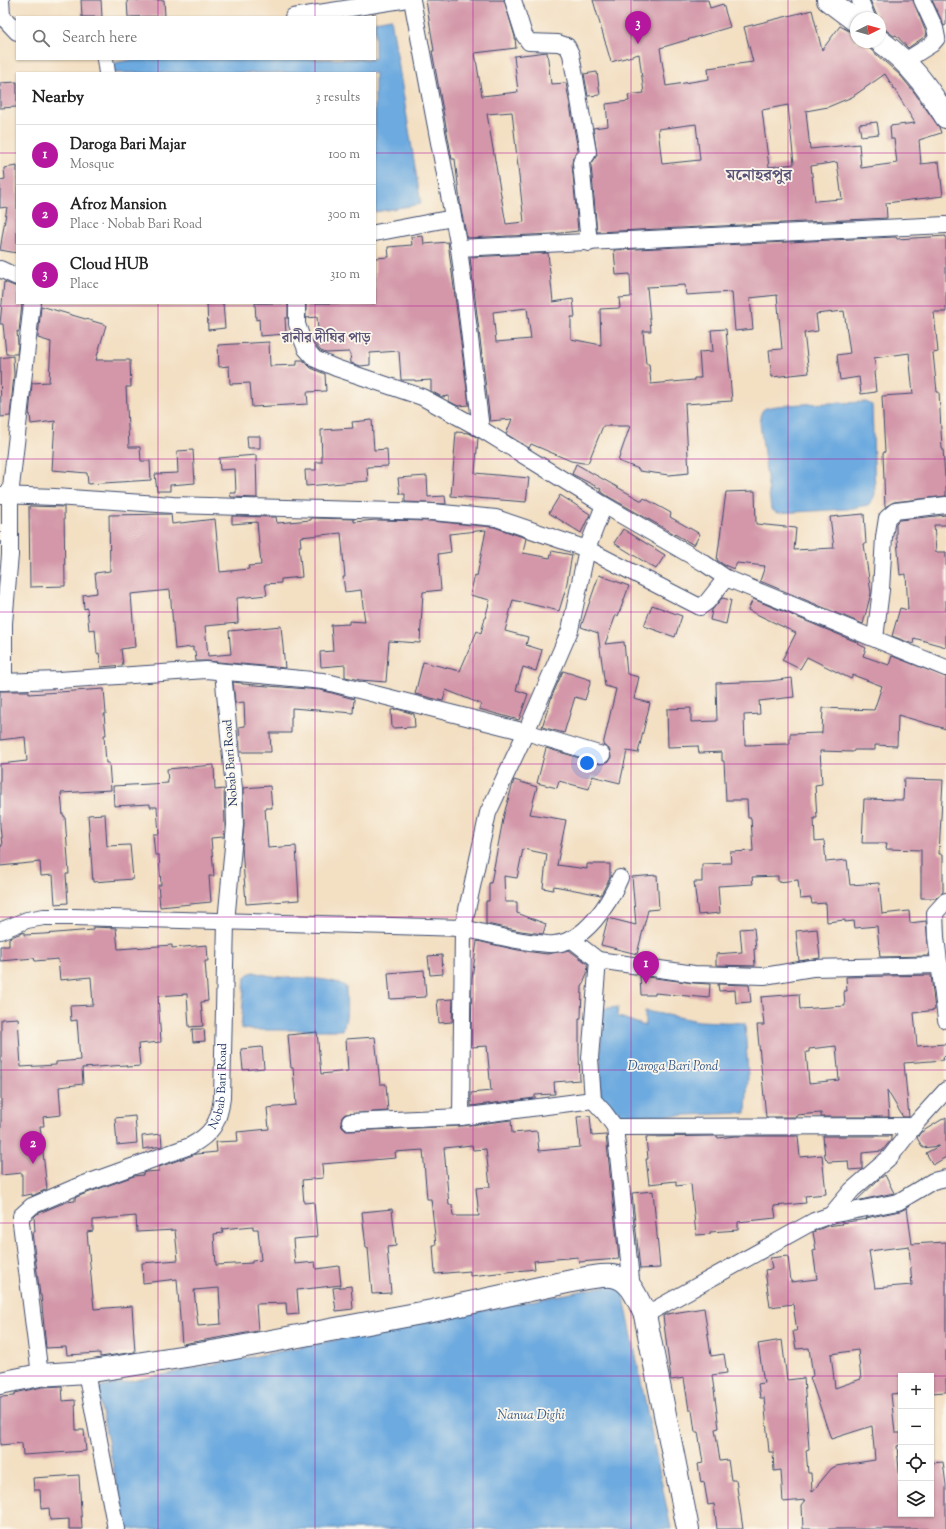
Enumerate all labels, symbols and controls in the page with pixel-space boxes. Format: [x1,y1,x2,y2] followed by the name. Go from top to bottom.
[625,11,651,44] pin: 3
[850,12,886,48] north arrow
[16,16,376,60] search box
[30,27,52,49] icon: search
[62,28,137,49] text: Search here
[32,86,84,110] text: Nearby
[315,89,360,107] text: 3 results
[70,135,186,156] text: Daroga Bari Majar
[43,146,47,164] text: 1
[328,146,360,164] text: 100 m
[70,156,115,174] text: Mosque
[725,165,793,188] district label: মনোহরপুর
[70,195,167,216] text: Afroz Mansion
[42,206,48,224] text: 2
[328,206,360,224] text: 300 m
[70,216,202,234] text: Place · Nobab Bari Road
[70,255,148,276] text: Cloud HUB
[42,266,48,284] text: 3
[330,266,360,284] text: 310 m
[70,276,99,294] text: Place
[281,328,371,349] district label: রানীর দীঘির পাড়
[219,719,243,807] street label: Nobab Bari Road
[577,753,597,773] your location
[633,951,659,984] pin: 1
[204,1043,232,1133] street label: Nobab Bari Road
[628,1058,719,1076] water label: Daroga Bari Pond
[20,1131,46,1164] pin: 2
[898,1373,934,1517] map controls
[898,1373,934,1409] button: +
[497,1407,565,1425] water label: Nanua Dighi
[898,1409,934,1445] button: −
[898,1445,934,1481] button: locate
[898,1481,934,1517] button: layers

